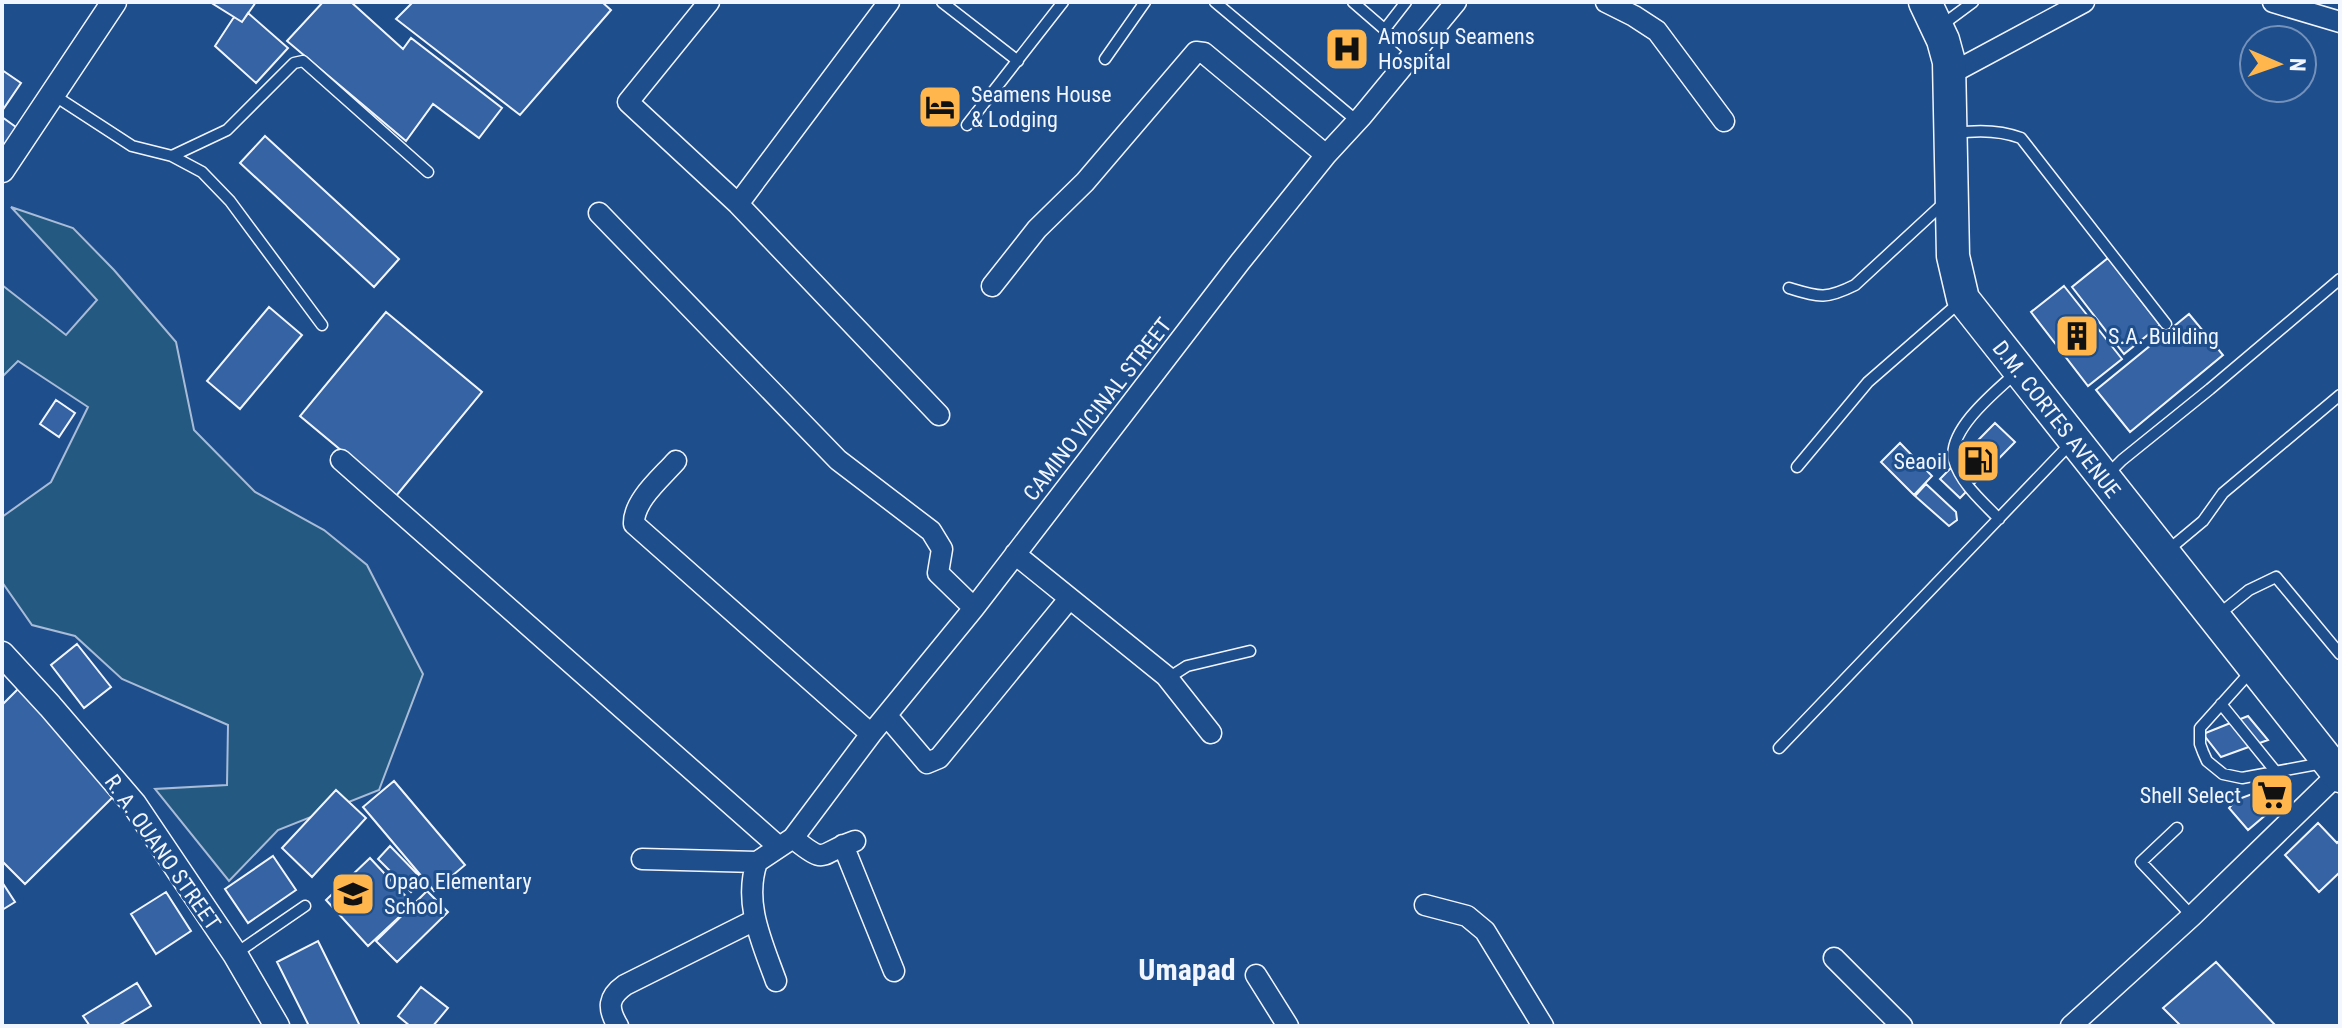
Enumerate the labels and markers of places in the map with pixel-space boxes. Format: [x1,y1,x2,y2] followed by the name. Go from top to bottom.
[1378,24,1535,74] place label: Amosup Seamens Hospital
[1323,25,1371,73] hospital icon: Amosup Seamens Hospital
[971,82,1112,132] place label: Seamens House & Lodging
[916,83,964,131] hotel icon: Seamens House & Lodging
[2053,312,2101,360] building icon: S.A. Building
[2108,324,2219,349] place label: S.A. Building
[1954,437,2002,485] fuel station icon: Seaoil
[1894,449,1947,474] place label: Seaoil
[2248,771,2296,819] supermarket icon: Shell Select
[2140,783,2241,808] place label: Shell Select
[384,869,532,919] place label: Opao Elementary School
[329,870,377,918] school or university icon: Opao Elementary School

